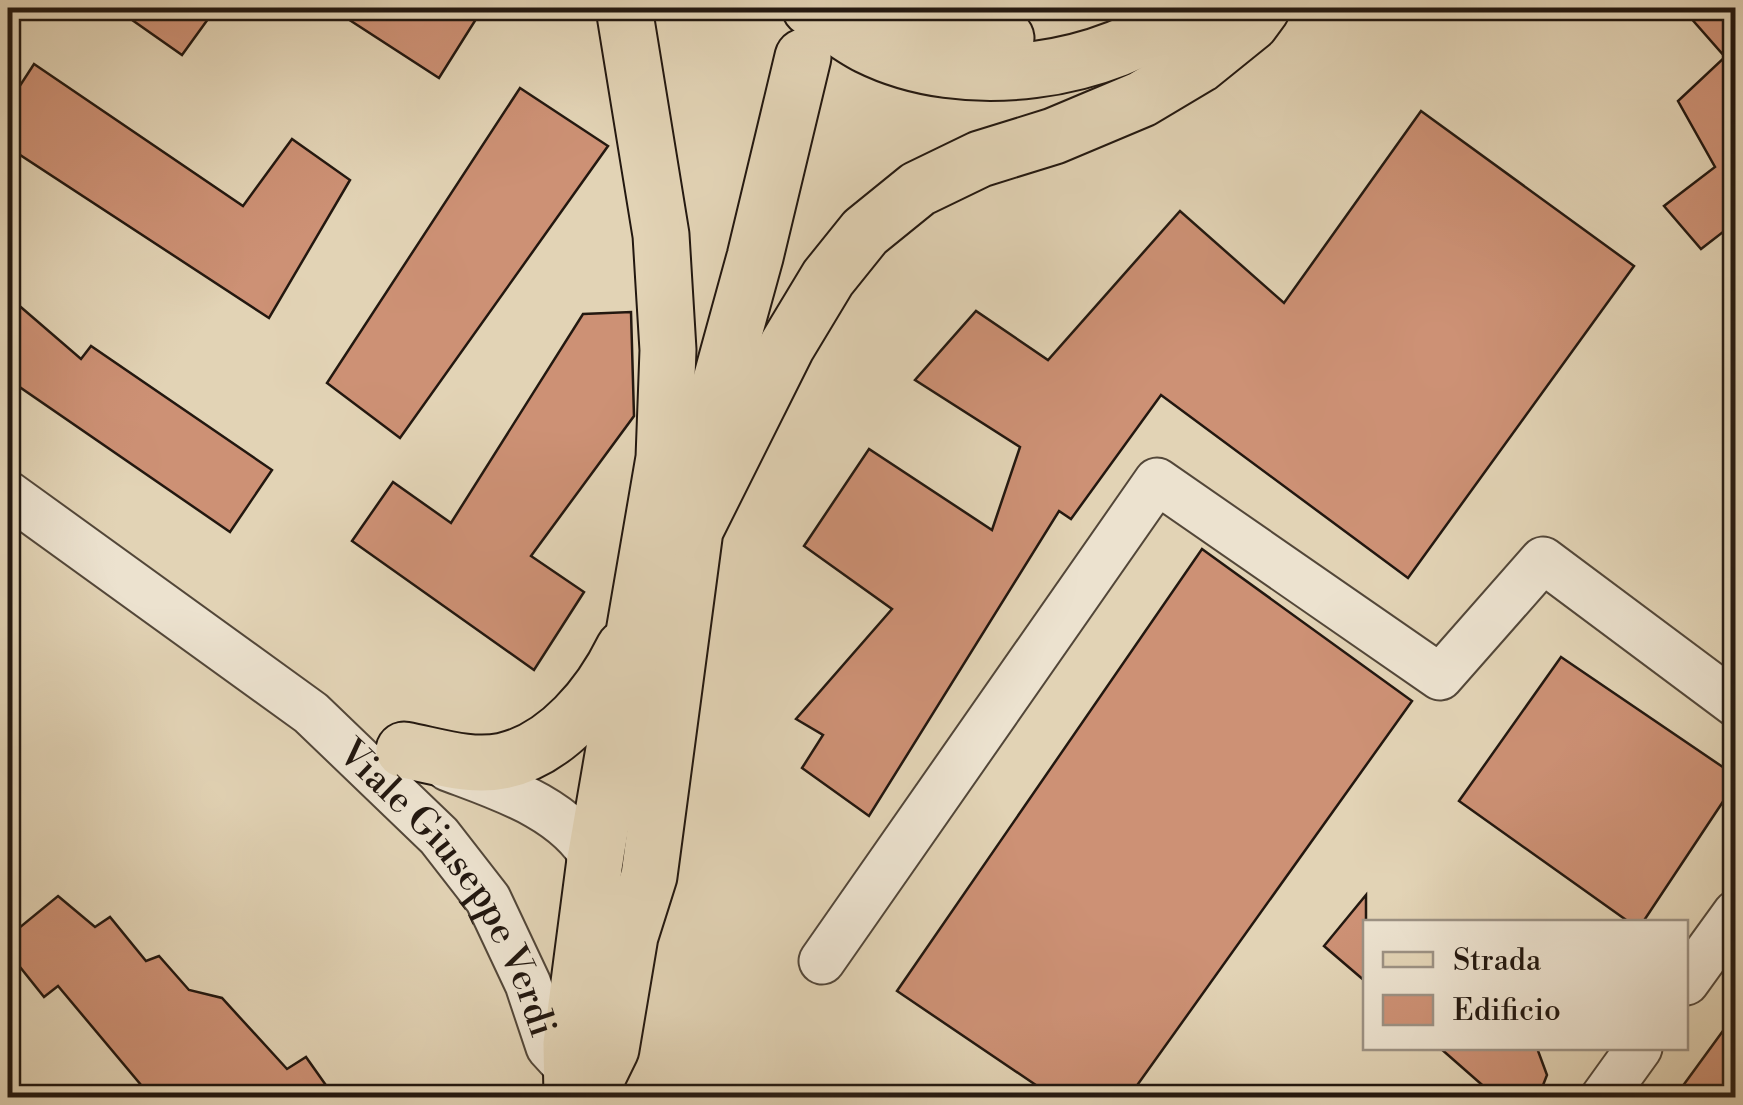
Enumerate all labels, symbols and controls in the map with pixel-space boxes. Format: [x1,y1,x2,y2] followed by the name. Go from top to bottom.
[327,729,566,1043] street label: Viale Giuseppe Verdi
[1363,920,1688,1050] legend
[1453,942,1542,980] text: Strada
[1453,992,1561,1030] text: Edificio

